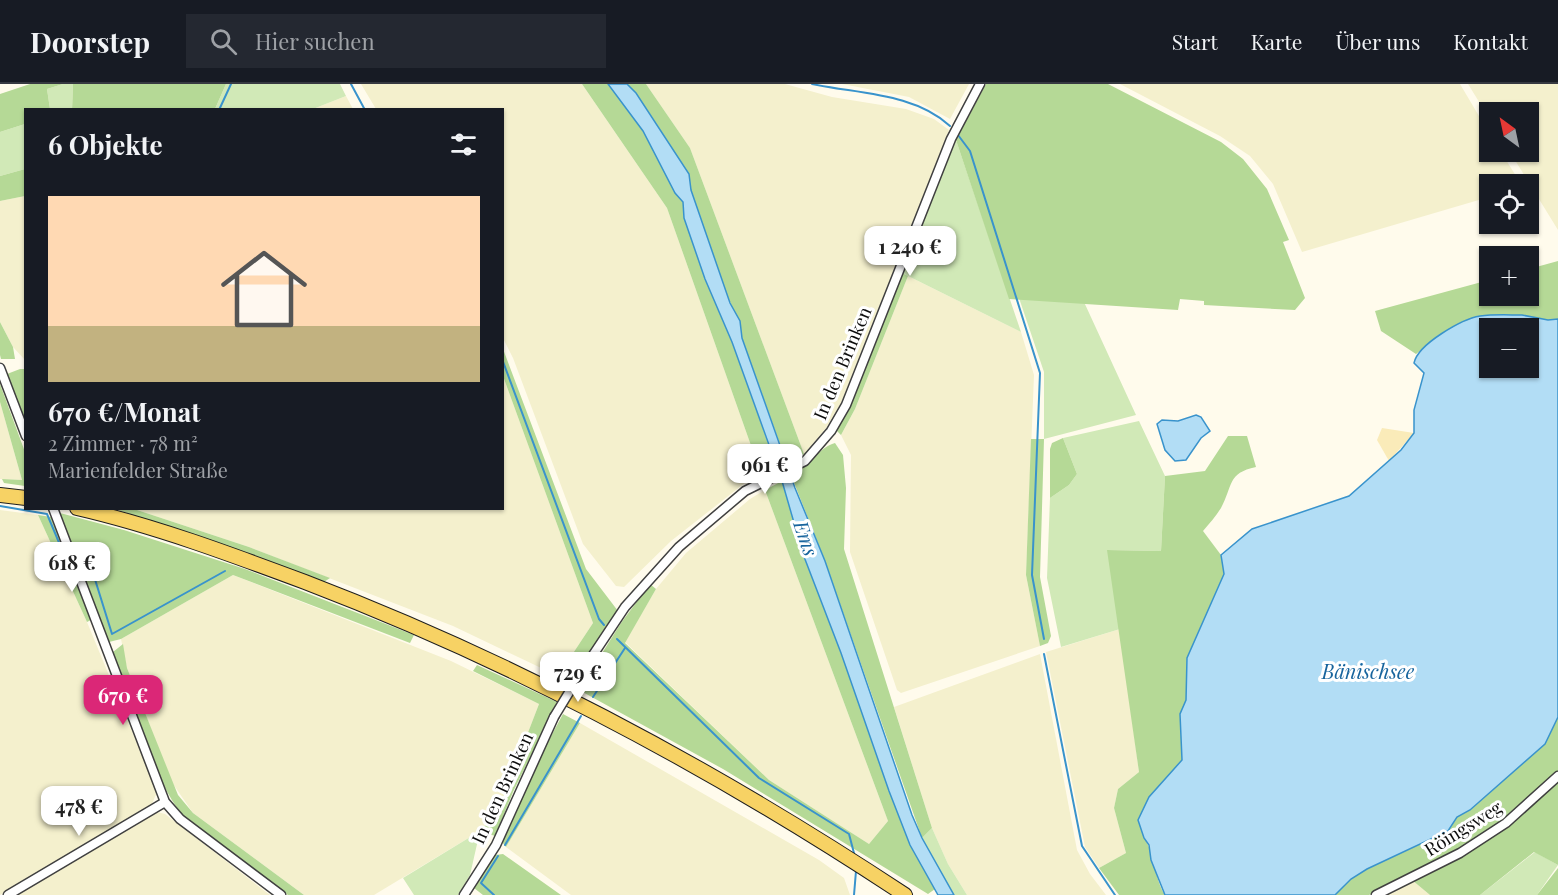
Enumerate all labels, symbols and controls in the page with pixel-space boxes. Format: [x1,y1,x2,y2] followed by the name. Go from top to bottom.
[186,14,606,68] search box
[30,23,150,60] text: Doorstep
[207,25,240,58] icon: search
[255,26,375,56] text: Hier suchen
[1172,27,1218,55] text: Start
[1251,27,1302,55] text: Karte
[1335,27,1420,55] text: Über uns
[1453,27,1528,55] text: Kontakt
[1479,102,1539,162] north arrow
[1479,102,1539,378] map controls
[48,127,163,162] text: 6 Objekte
[447,128,480,161] icon: filters
[1479,174,1539,234] button: locate
[855,226,965,277] pin: 1 240 €
[878,232,942,259] text: 1 240 €
[210,235,318,343] icon: home
[1479,246,1539,306] button: +
[807,303,877,423] street label: In den Brinken
[1479,318,1539,378] button: −
[48,394,200,429] text: 670 €/Monat
[48,429,198,456] text: 2 Zimmer · 78 m²
[723,444,807,495] pin: 961 €
[741,450,789,477] text: 961 €
[48,456,228,483] text: Marienfelder Straße
[788,516,826,560] water label: Ems
[30,542,114,593] pin: 618 €
[48,548,96,575] text: 618 €
[536,652,620,703] pin: 729 €
[1321,657,1415,684] water label: Bänischsee
[554,658,602,685] text: 729 €
[81,675,165,726] pin: 670 €
[98,681,148,708] text: 670 €
[466,728,538,848] street label: In den Brinken
[37,786,121,837] pin: 478 €
[55,792,103,819] text: 478 €
[1420,794,1507,861] street label: Röingsweg

